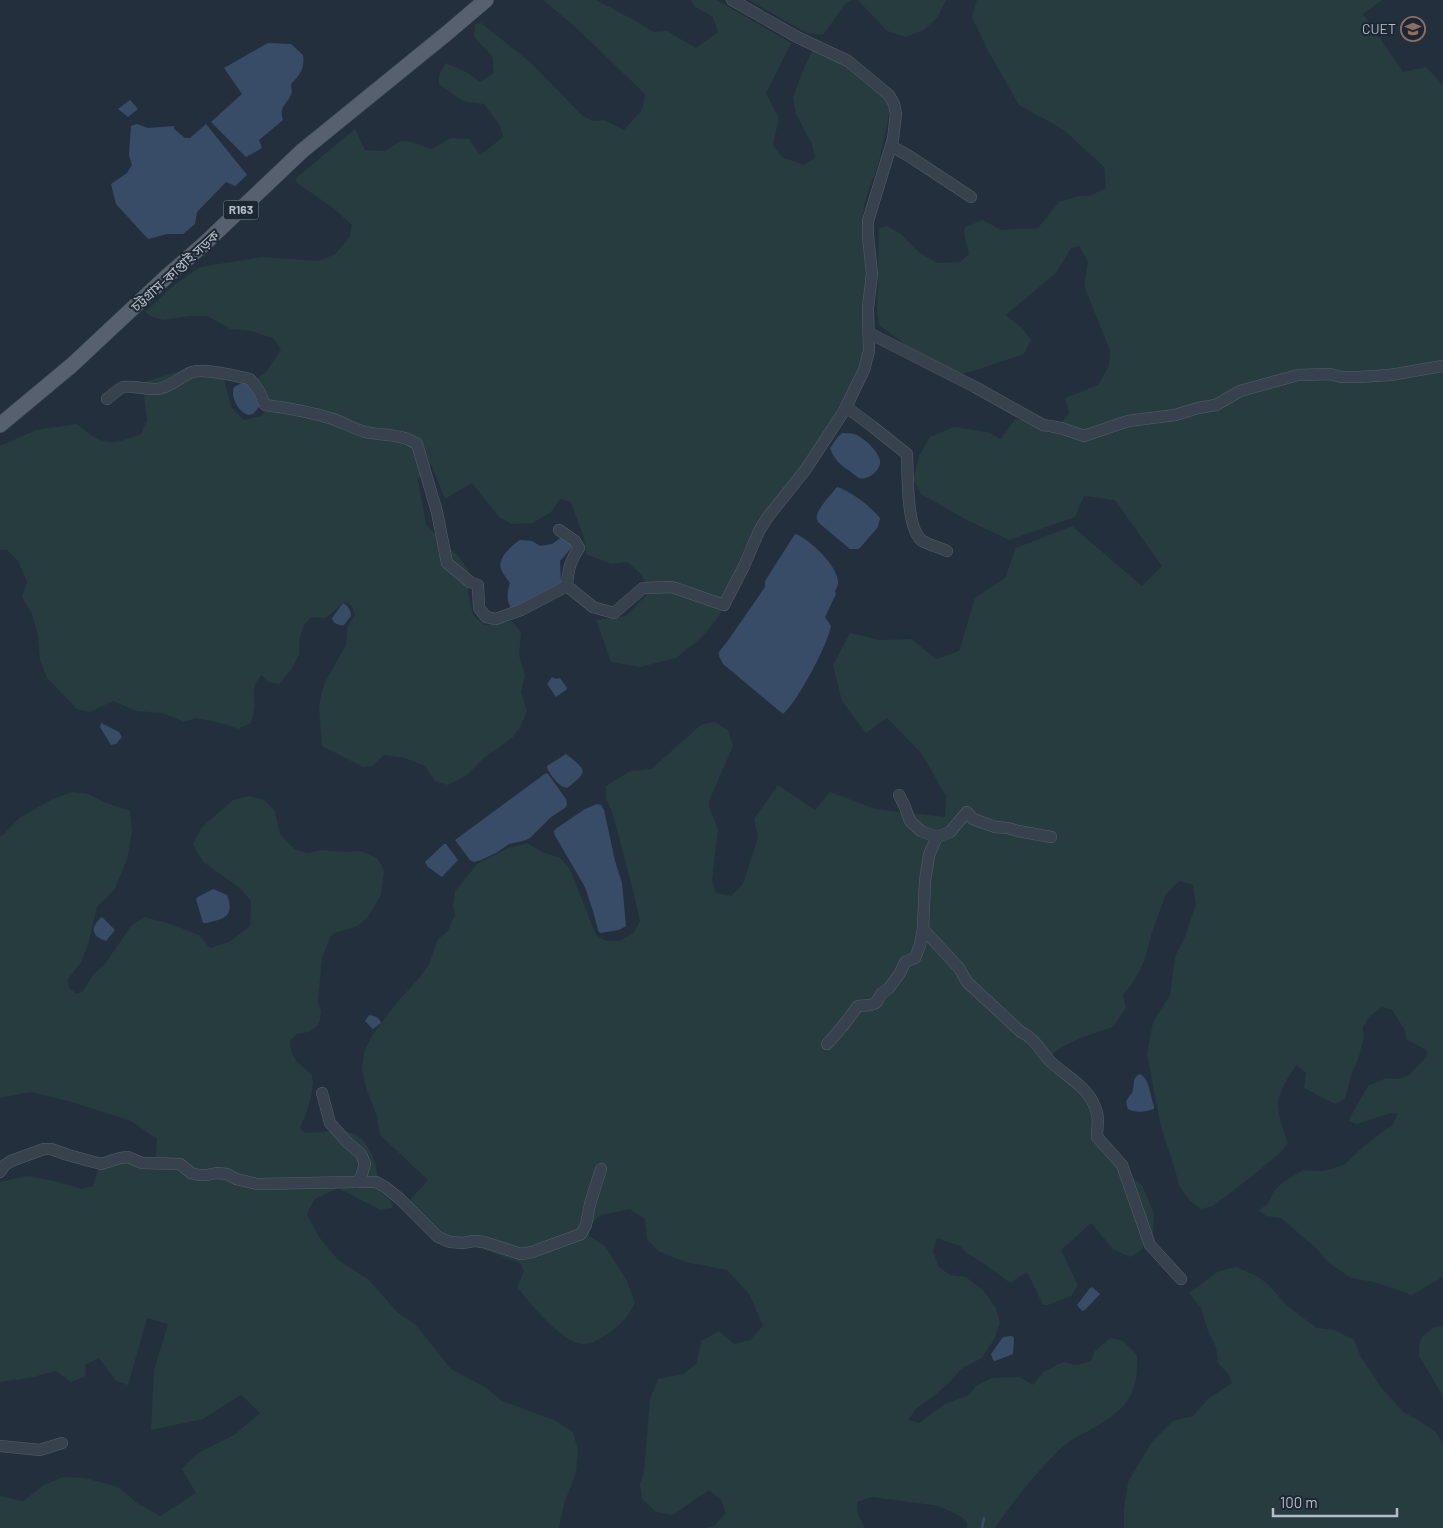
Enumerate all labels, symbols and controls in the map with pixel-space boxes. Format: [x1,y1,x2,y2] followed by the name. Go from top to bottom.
[1400,16,1426,42] school or university icon: CUET
[1362,20,1396,37] place label: CUET
[224,200,258,220] road number: R163
[126,226,223,315] street label: চট্টগ্রাম-কাপ্তাই সড়ক
[1273,1486,1397,1518] scale bar
[1280,1493,1318,1511] text: 100 m

